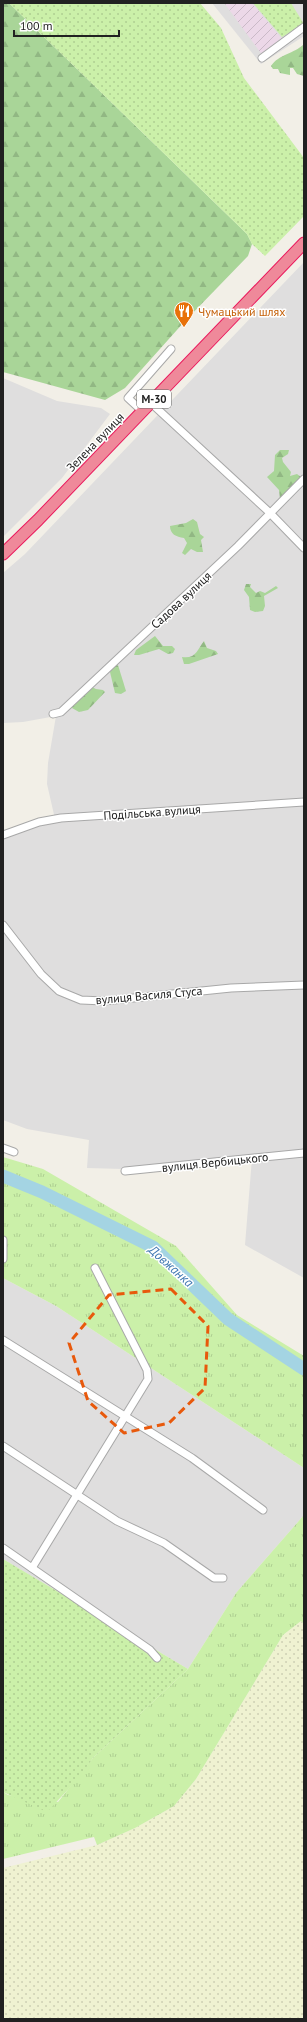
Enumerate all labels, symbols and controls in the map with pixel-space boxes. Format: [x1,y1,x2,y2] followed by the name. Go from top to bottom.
[14,12,119,38] scale bar
[20,18,53,33] text: 100 m
[173,300,195,328] restaurant icon: Чумацький шлях
[198,304,285,319] place label: Чумацький шлях
[137,390,171,408] road number: М-30
[63,409,127,475] street label: Зелена вулиця
[148,568,214,632] street label: Садова вулиця
[103,801,201,823] street label: Подільська вулиця
[95,983,203,1007] street label: вулиця Василя Стуса
[161,1149,269,1175] street label: вулиця Вербицького
[144,1241,198,1291] water label: Довжанка

